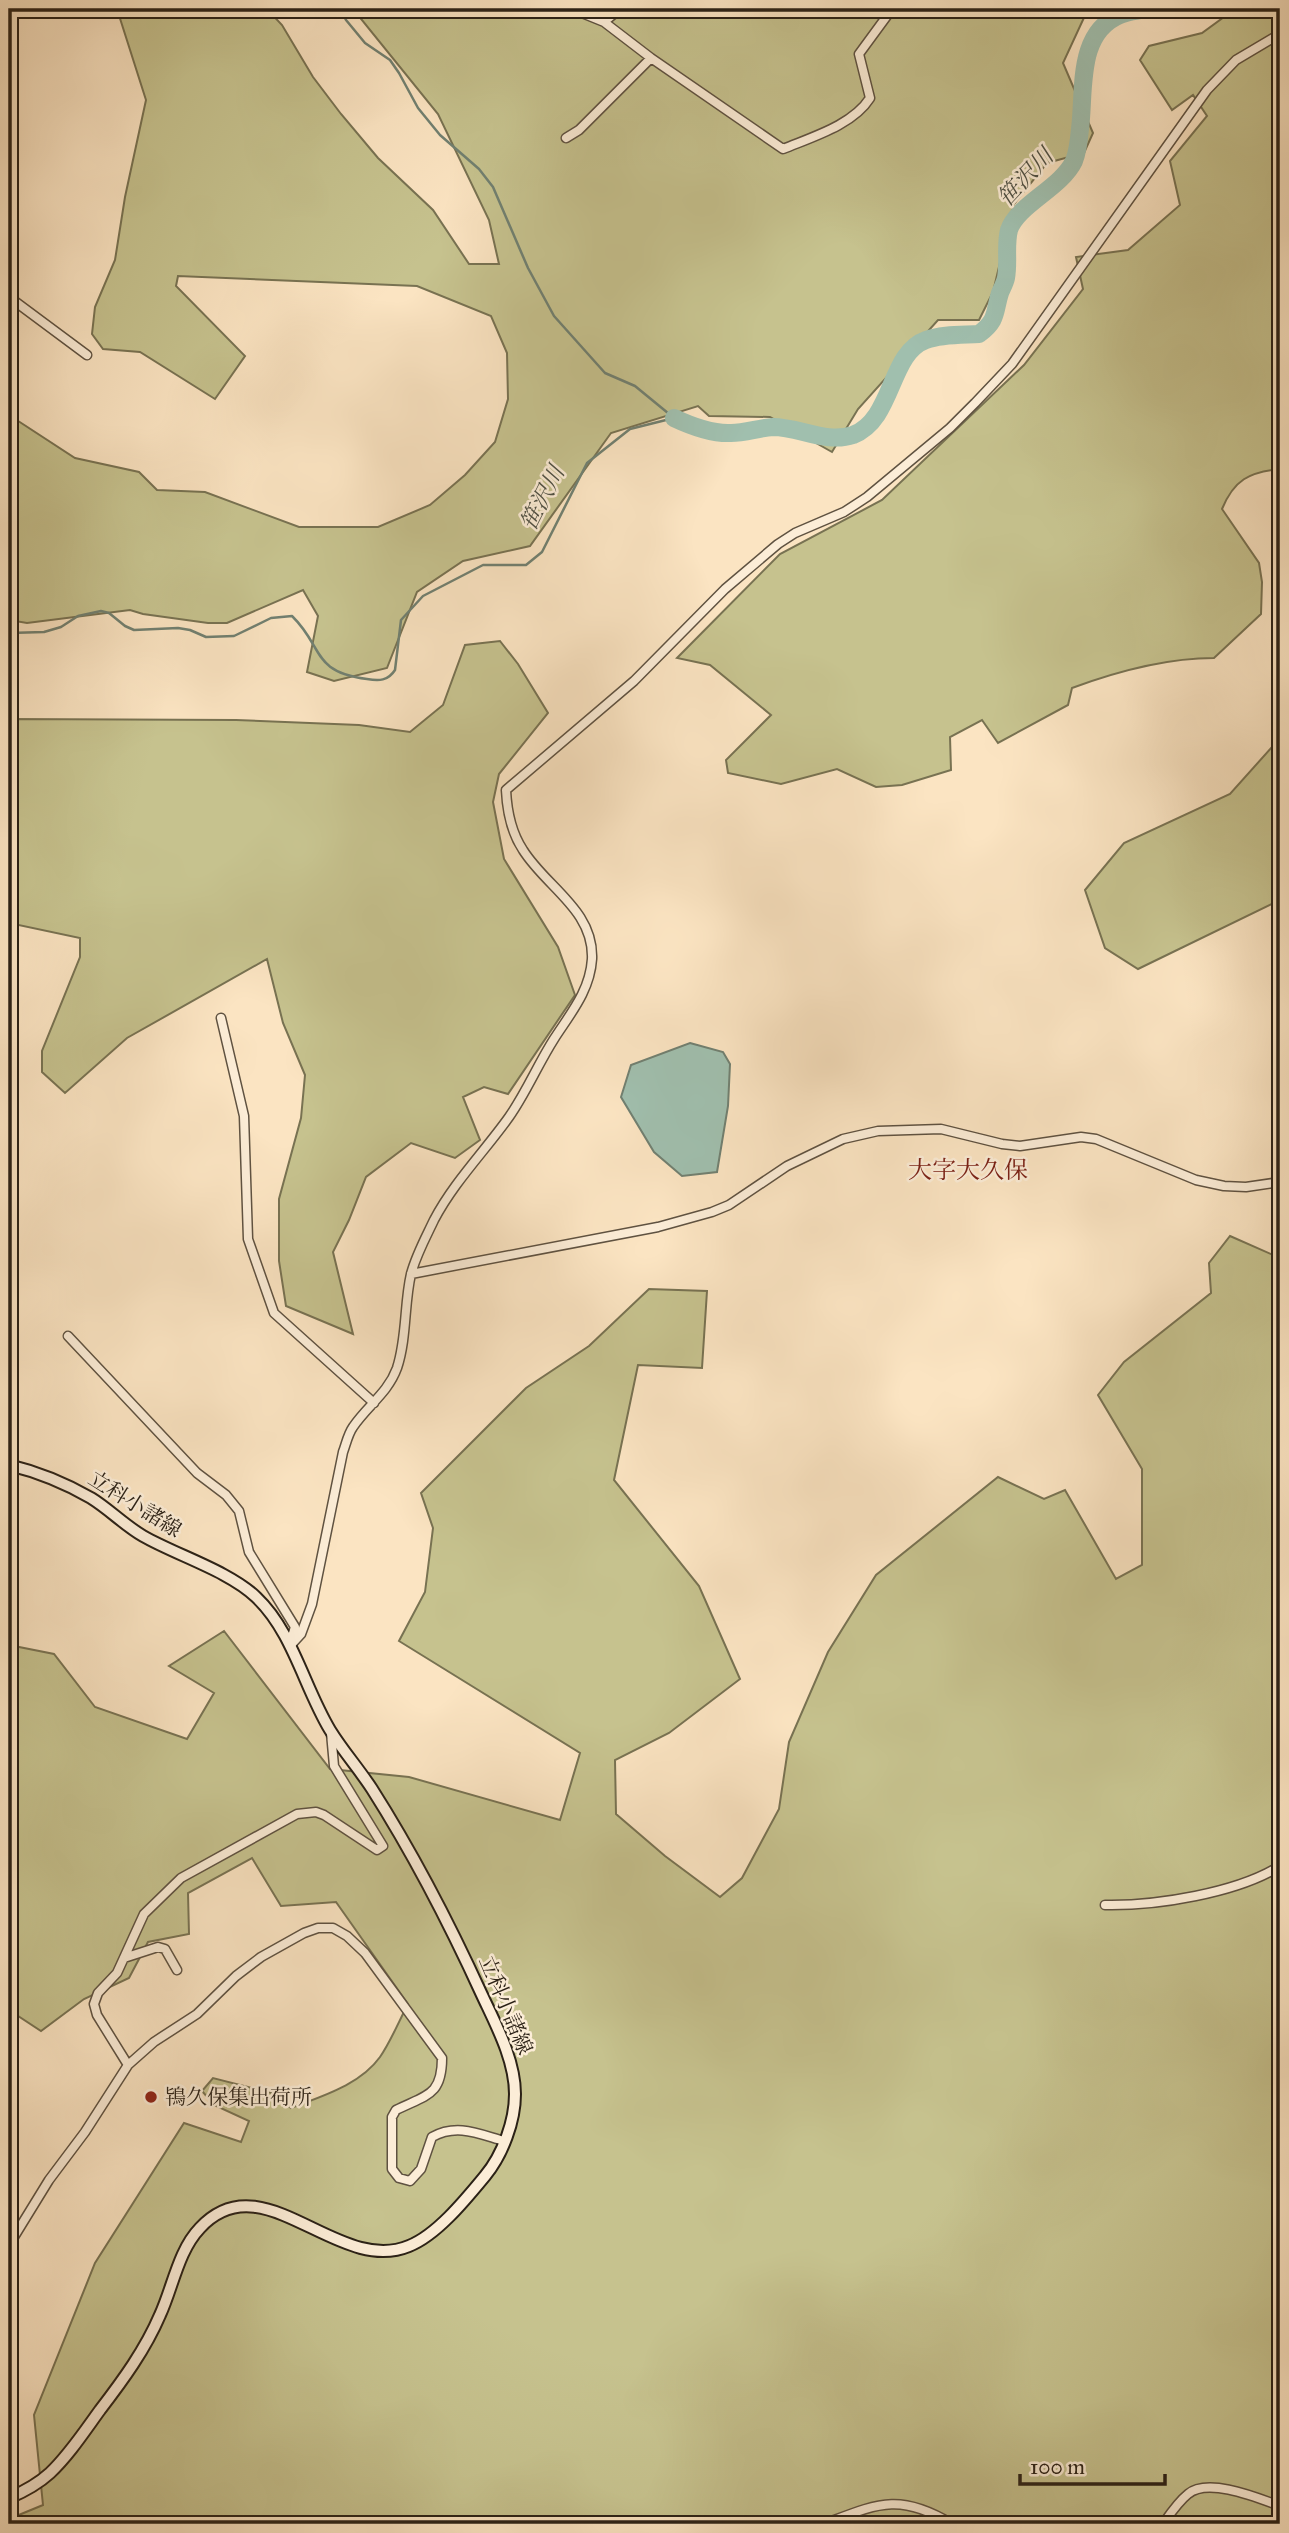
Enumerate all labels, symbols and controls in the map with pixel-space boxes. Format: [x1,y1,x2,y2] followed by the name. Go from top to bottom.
[991,140,1061,212] water label: 笹沢川
[514,458,571,535] water label: 笹沢川
[908,1155,1028,1185] district label: 大字大久保
[84,1465,186,1543] street label: 立科小諸線
[474,1952,538,2058] street label: 立科小諸線
[165,2084,312,2110] place label: 鴇久保集出荷所
[143,2089,159,2105] marker: 鴇久保集出荷所
[1020,2442,1165,2486] scale bar
[1030,2454,1085,2480] text: 100 m

